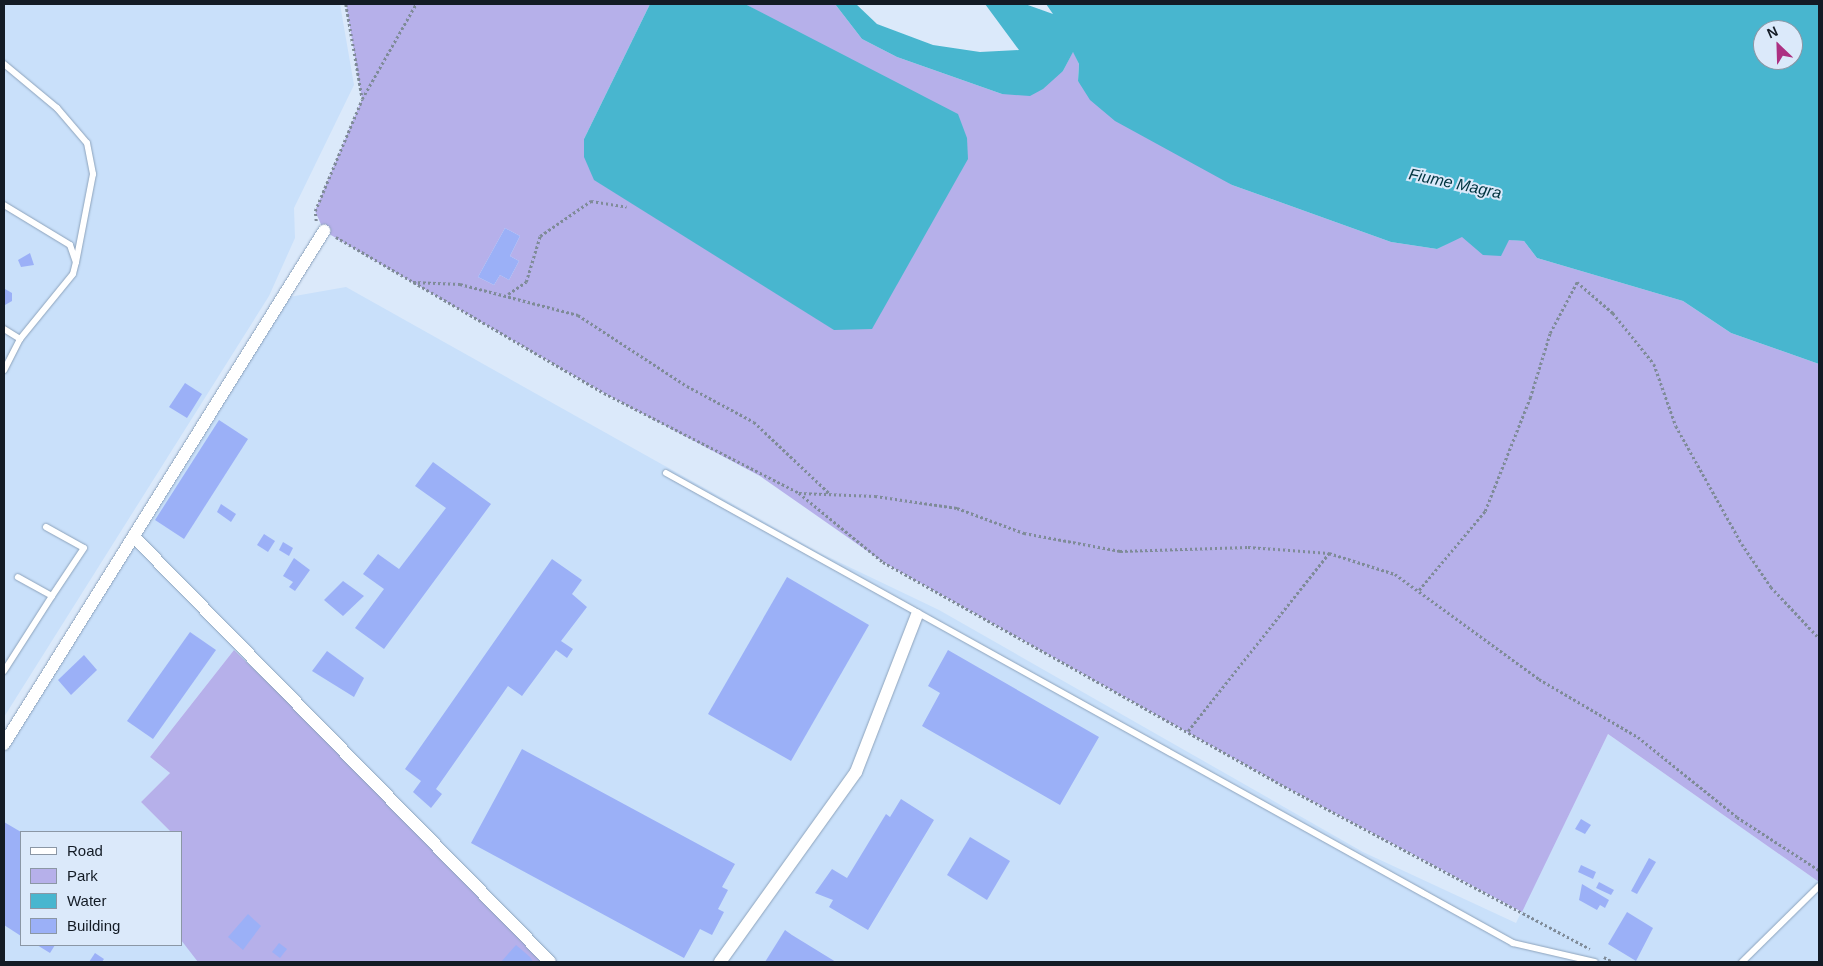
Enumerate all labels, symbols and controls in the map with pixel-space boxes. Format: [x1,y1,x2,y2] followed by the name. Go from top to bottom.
[1753,20,1803,70] north arrow
[1764,23,1780,42] text: N
[1407,165,1503,203] water label: Fiume Magra
[20,831,182,946] legend
[67,842,103,859] text: Road
[67,867,98,884] text: Park
[67,892,106,909] text: Water
[67,917,120,934] text: Building

